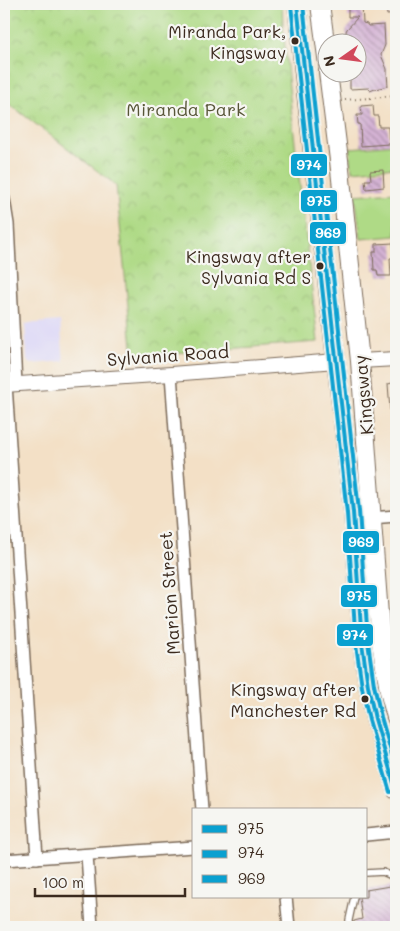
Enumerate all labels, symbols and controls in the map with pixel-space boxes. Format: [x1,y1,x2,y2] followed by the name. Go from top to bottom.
[168,20,286,63] place label: Miranda Park, Kingsway
[318,32,368,82] north arrow
[290,36,300,46] marker: Miranda Park, Kingsway
[318,54,339,69] text: N
[126,97,246,121] park label: Miranda Park
[290,153,328,177] line badge: 974
[296,155,322,174] text: 974
[300,189,338,213] line badge: 975
[307,191,331,210] text: 975
[309,221,347,245] line badge: 969
[315,223,341,242] text: 969
[186,245,311,288] place label: Kingsway after Sylvania Rd S
[315,261,325,271] marker: Kingsway after Sylvania Rd S
[106,339,230,371] street label: Sylvania Road
[348,354,378,436] street label: Kingsway
[153,530,185,656] street label: Marion Street
[342,530,380,554] line badge: 969
[348,532,374,551] text: 969
[340,584,378,608] line badge: 975
[347,586,371,605] text: 975
[336,623,374,647] line badge: 974
[342,625,368,644] text: 974
[230,678,356,721] place label: Kingsway after Manchester Rd
[360,694,370,704] marker: Kingsway after Manchester Rd
[192,808,368,898] legend
[238,818,264,838] text: 975
[238,842,264,862] text: 974
[35,866,185,898] scale bar
[238,868,265,888] text: 969
[42,872,84,892] text: 100 m

